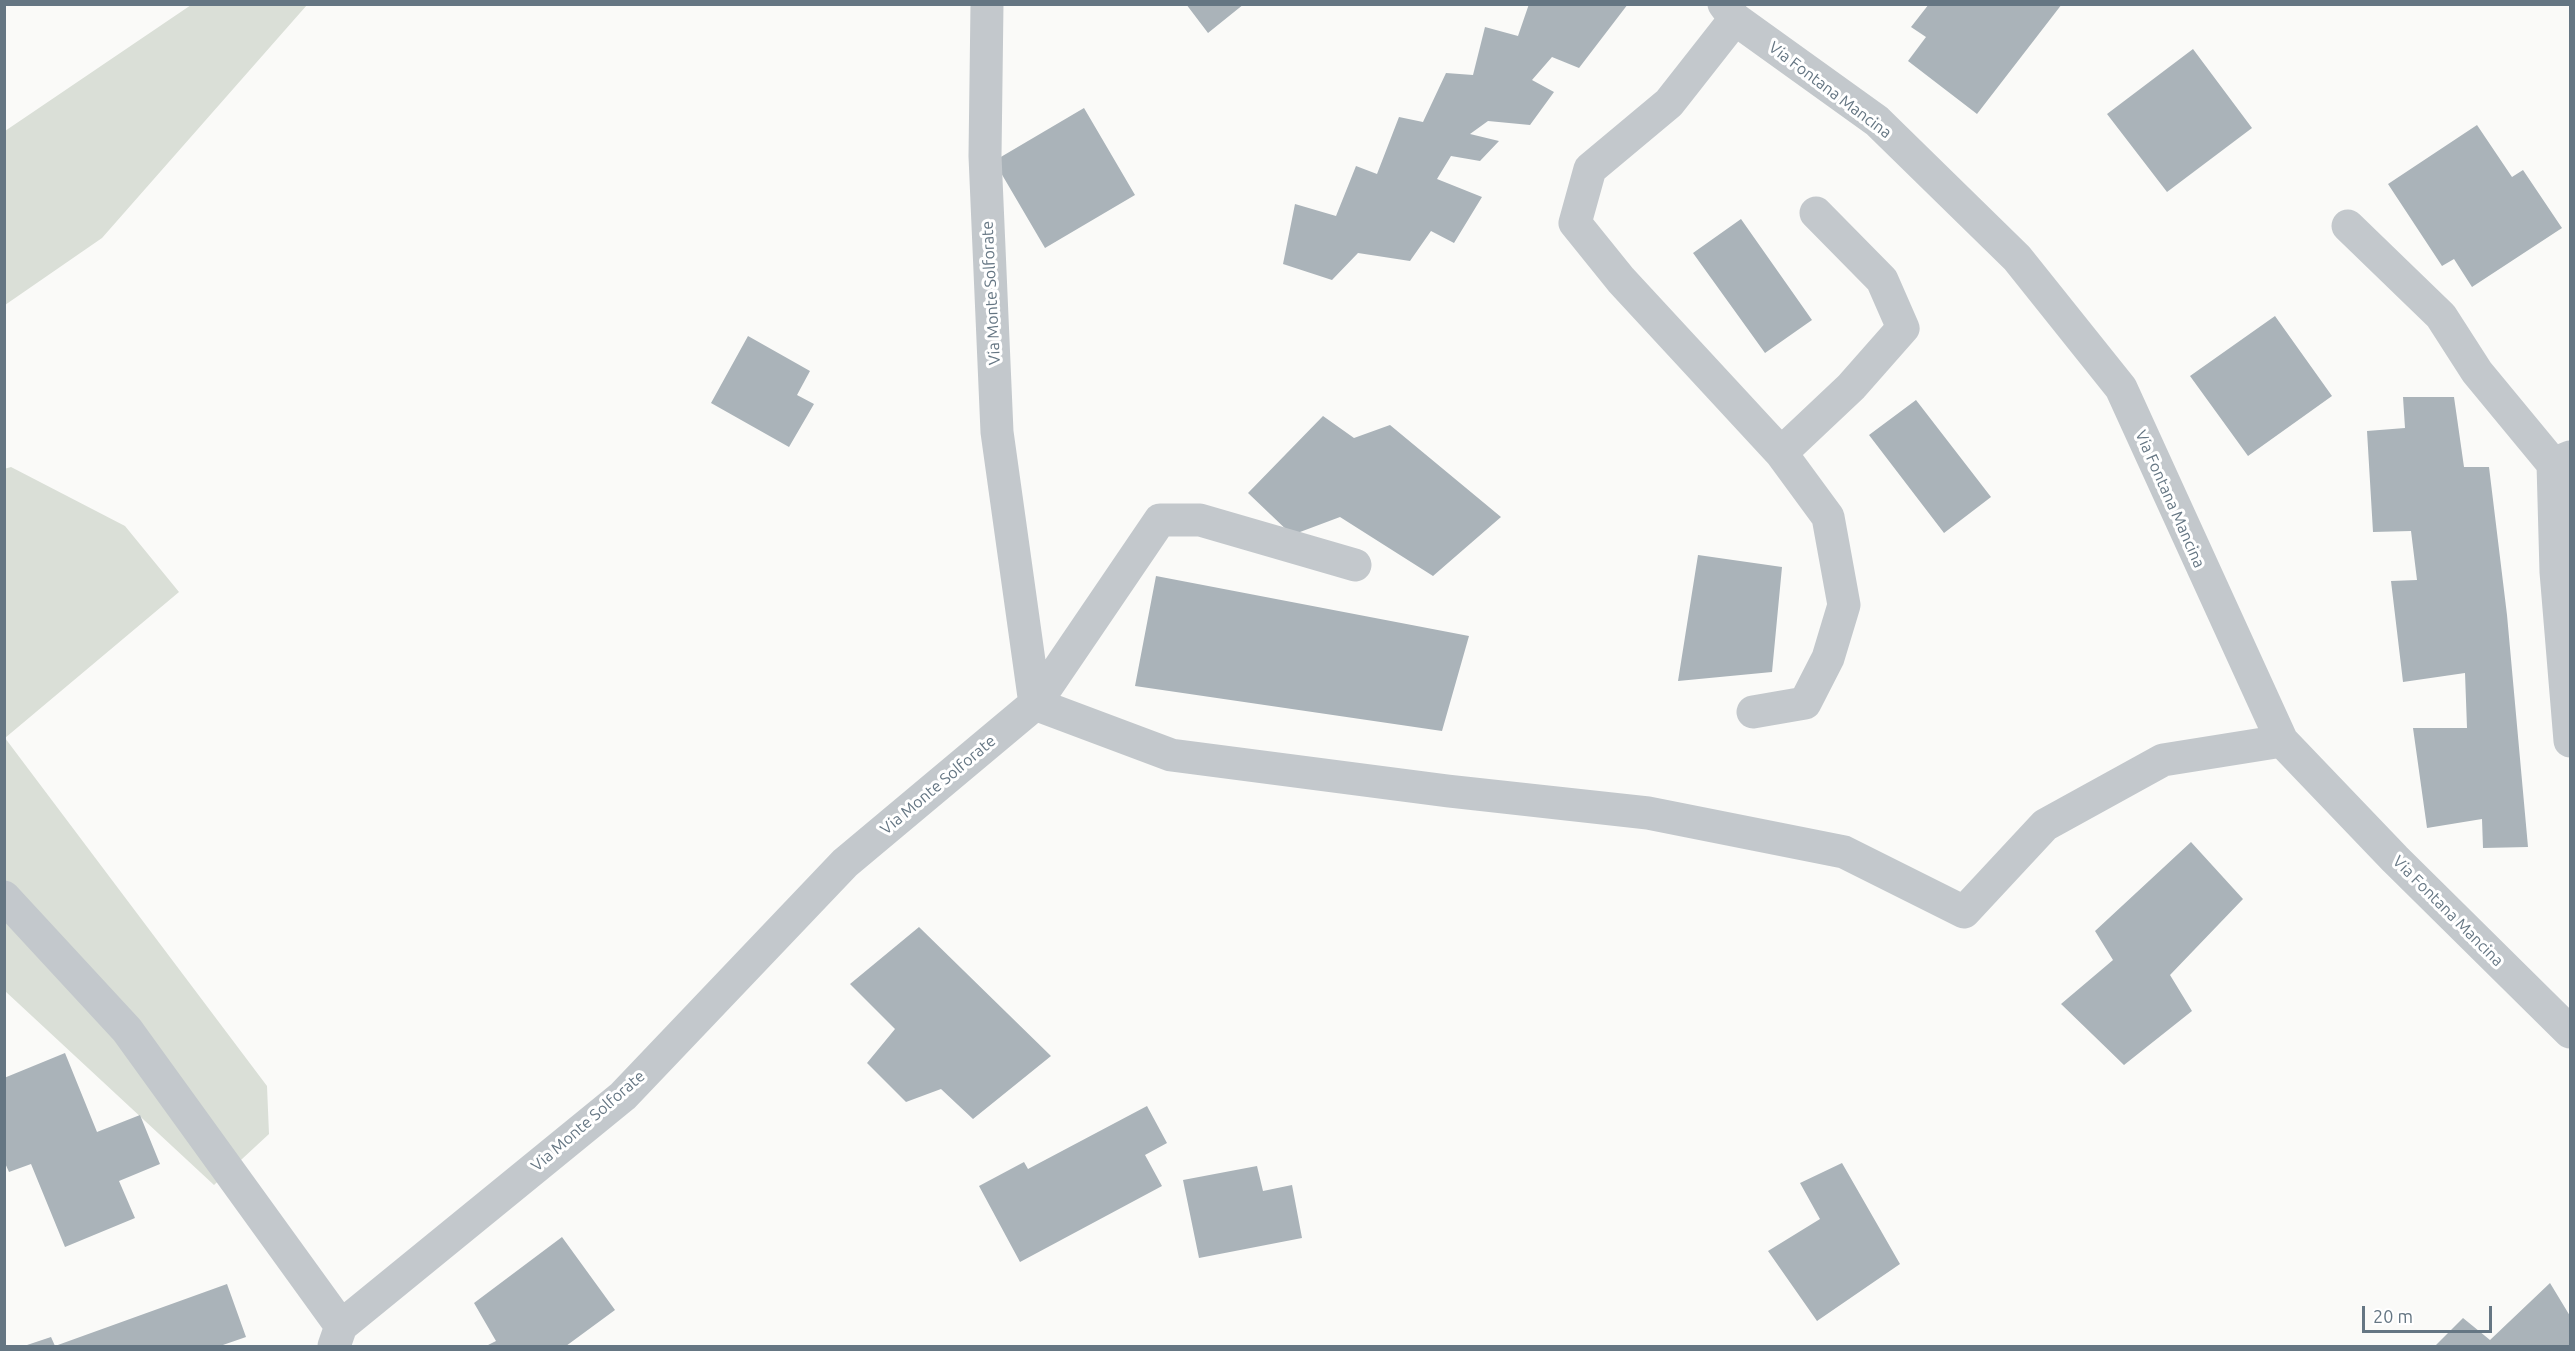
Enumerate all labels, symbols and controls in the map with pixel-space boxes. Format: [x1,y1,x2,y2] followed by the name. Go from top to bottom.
[1765,38,1895,142] street label: Via Fontana Mancina
[978,220,1004,366] street label: Via Monte Solforate
[2131,427,2209,571] street label: Via Fontana Mancina
[877,731,999,839] street label: Via Monte Solforate
[2389,852,2507,970] street label: Via Fontana Mancina
[527,1066,649,1176] street label: Via Monte Solforate
[2365,1294,2496,1332] scale bar
[2373,1306,2413,1326] text: 20 m

